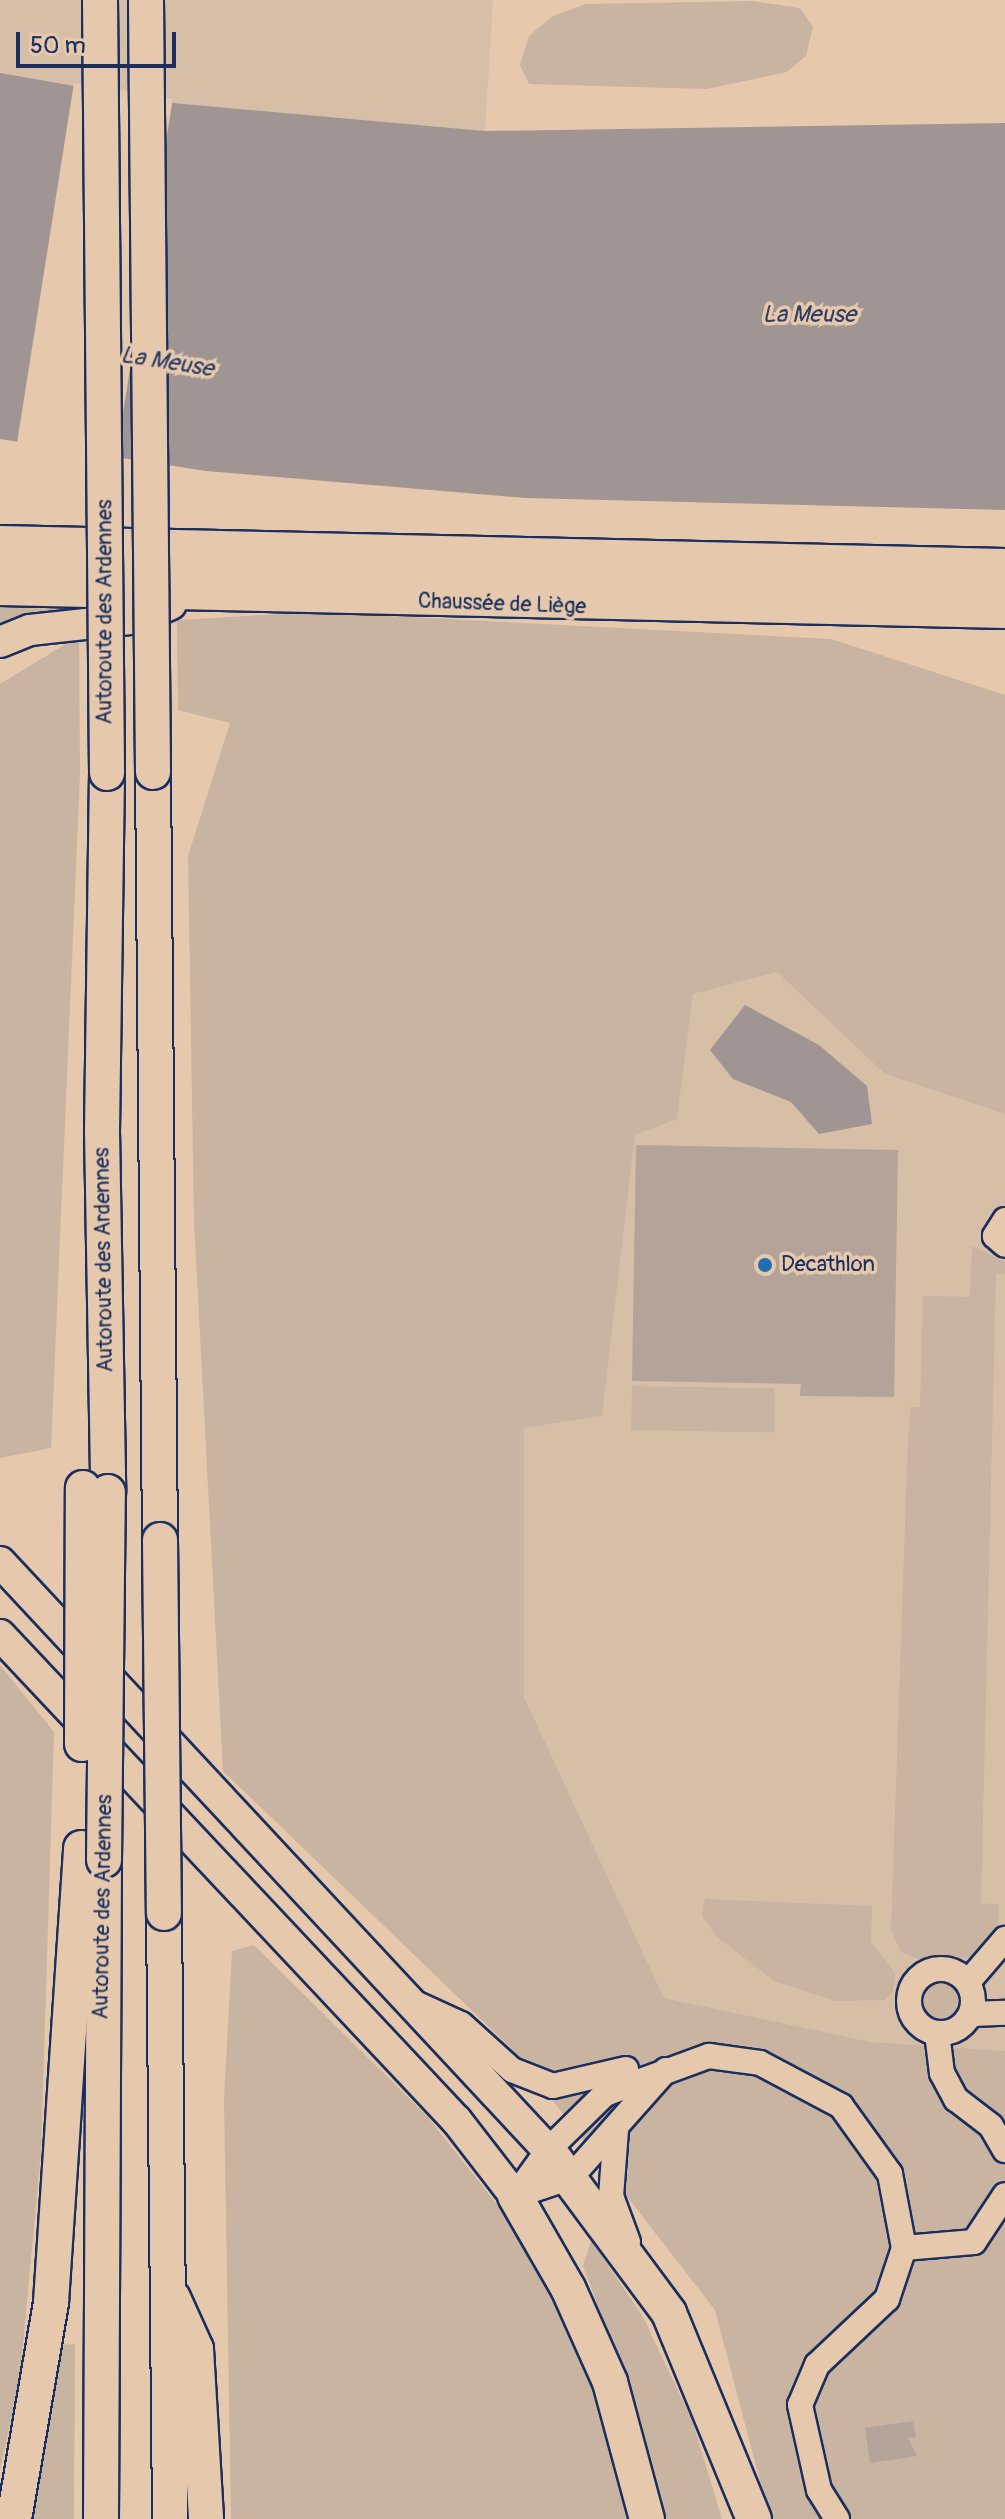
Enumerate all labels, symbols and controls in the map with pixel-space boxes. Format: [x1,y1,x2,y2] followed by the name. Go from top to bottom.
[20,16,180,66] scale bar
[30,31,86,60] text: 50 m
[762,301,856,329] water label: La Meuse
[118,340,216,384] water label: La Meuse
[92,499,118,725] street label: Autoroute des Ardennes
[417,588,587,620] street label: Chaussée de Liège
[89,1147,119,1373] street label: Autoroute des Ardennes
[781,1252,875,1278] place label: Decathlon
[756,1256,774,1274] marker: Decathlon
[88,1794,118,2020] street label: Autoroute des Ardennes

